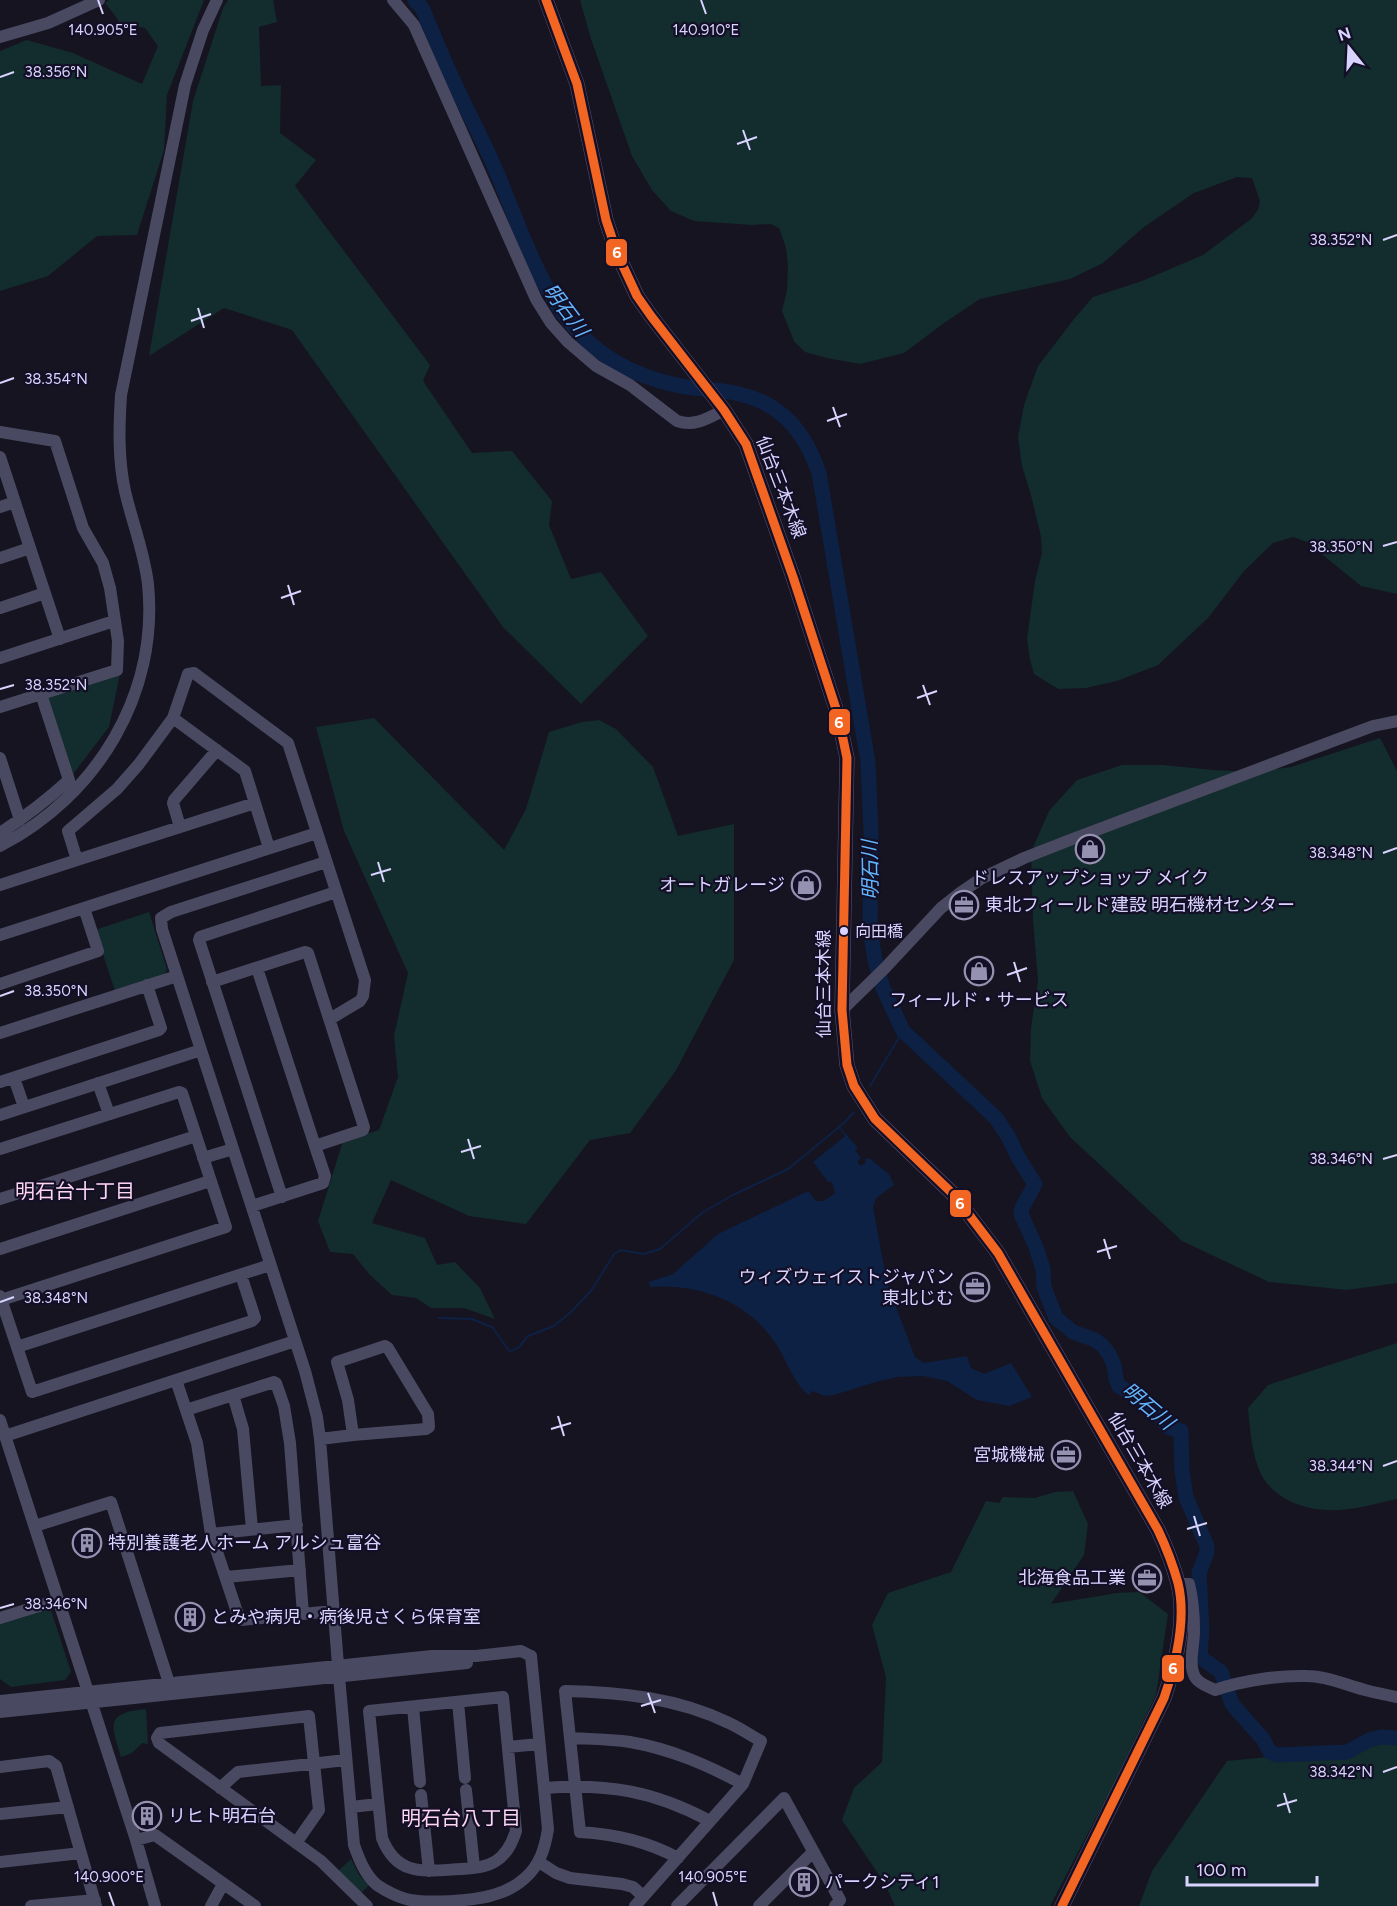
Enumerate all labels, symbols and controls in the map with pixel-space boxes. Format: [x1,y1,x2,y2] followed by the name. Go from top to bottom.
[1319,18,1379,78] north arrow
[68,21,138,39] text: 140.905°E
[673,21,739,39] text: 140.910°E
[1336,23,1353,45] text: N
[25,63,87,81] text: 38.356°N
[1310,231,1372,249] text: 38.352°N
[605,238,628,267] line badge: 6
[612,243,622,262] text: 6
[538,279,595,343] water label: 明石川
[24,370,88,388] text: 38.354°N
[751,433,811,541] street label: 仙台三本木線
[1309,538,1373,556] text: 38.350°N
[25,676,87,694] text: 38.352°N
[828,708,851,736] line badge: 6
[834,713,844,732] text: 6
[1074,833,1106,865] shop icon: ドレスアップショップ メイク
[857,838,883,900] water label: 明石川
[1309,844,1373,862] text: 38.348°N
[971,867,1209,889] place label: ドレスアップショップ メイク
[790,869,822,901] shop icon: オートガレージ
[659,874,785,896] place label: オートガレージ
[948,889,980,921] office icon: 東北フィールド建設 明石機材センター
[985,894,1295,916] place label: 東北フィールド建設 明石機材センター
[855,922,903,941] place label: 向田橋
[838,925,850,937] marker: 向田橋
[813,930,835,1038] street label: 仙台三本木線
[963,955,995,987] shop icon: フィールド・サービス
[24,982,88,1000] text: 38.350°N
[889,989,1069,1011] place label: フィールド・サービス
[1309,1150,1373,1168] text: 38.346°N
[15,1179,135,1203] district label: 明石台十丁目
[949,1189,972,1218] line badge: 6
[955,1194,965,1213] text: 6
[739,1266,954,1309] place label: ウィズウェイストジャパン 東北じむ
[959,1271,991,1303] office icon: ウィズウェイストジャパン 東北じむ
[24,1289,88,1307] text: 38.348°N
[1117,1378,1180,1436] water label: 明石川
[1103,1408,1177,1512] street label: 仙台三本木線
[1050,1439,1082,1471] office icon: 宮城機械
[973,1444,1045,1466] place label: 宮城機械
[1309,1457,1373,1475] text: 38.344°N
[71,1527,103,1559] building icon: 特別養護老人ホーム アルシュ富谷
[108,1532,382,1554] place label: 特別養護老人ホーム アルシュ富谷
[1131,1562,1163,1594] office icon: 北海食品工業
[1018,1567,1126,1589] place label: 北海食品工業
[24,1595,88,1613] text: 38.346°N
[174,1601,206,1633] building icon: とみや病児・病後児さくら保育室
[211,1606,481,1628] place label: とみや病児・病後児さくら保育室
[1161,1654,1185,1683] line badge: 6
[1168,1659,1178,1678] text: 6
[1309,1763,1373,1781] text: 38.342°N
[131,1800,163,1832] building icon: リヒト明石台
[168,1805,276,1827] place label: リヒト明石台
[401,1806,521,1830] district label: 明石台八丁目
[1187,1849,1318,1887] scale bar
[1196,1859,1246,1881] text: 100 m
[788,1866,820,1898] building icon: パークシティ1
[74,1868,144,1886] text: 140.900°E
[678,1868,748,1886] text: 140.905°E
[825,1871,939,1893] place label: パークシティ1

